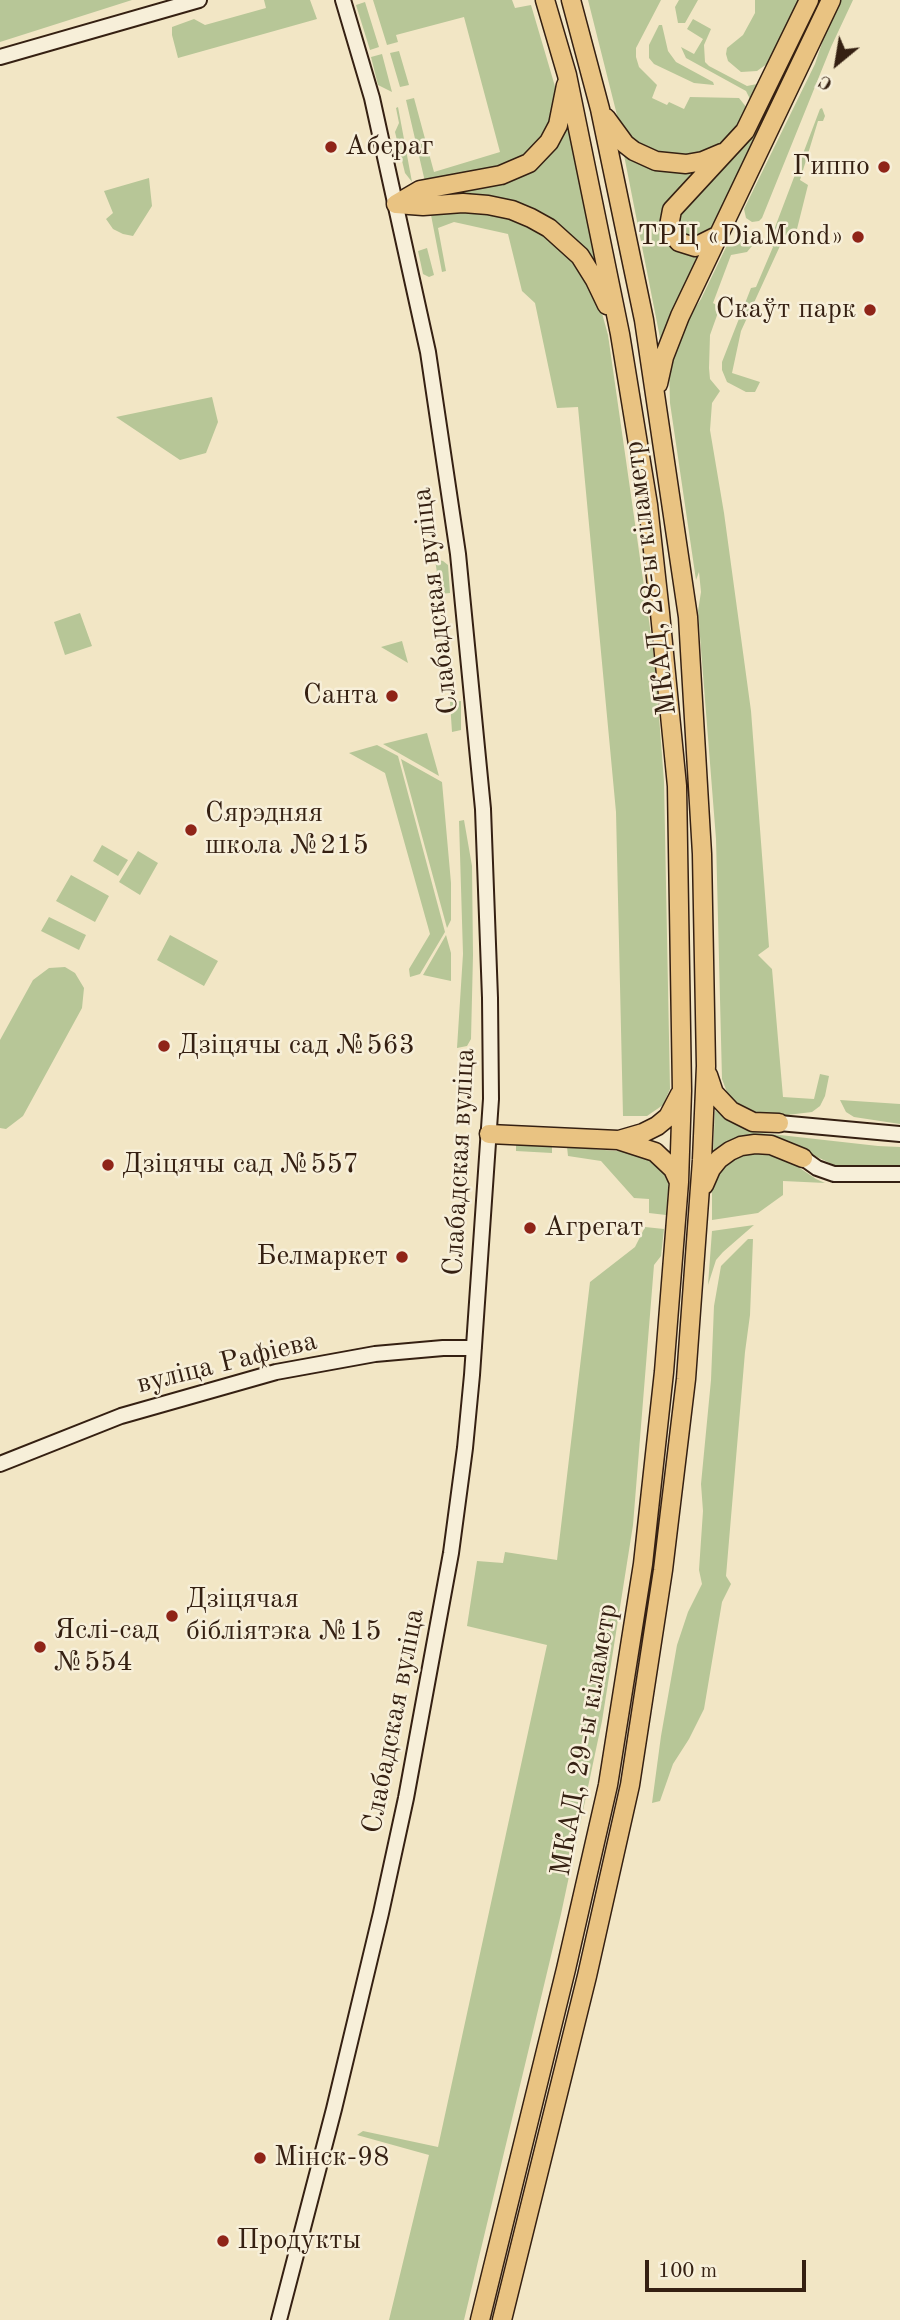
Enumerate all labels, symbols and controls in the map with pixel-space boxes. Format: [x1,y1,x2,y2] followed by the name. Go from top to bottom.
[802,28,872,98] north arrow
[816,70,836,93] text: С
[345,130,434,164] place label: Абераг
[323,139,339,155] marker: Абераг
[792,150,870,184] place label: Гиппо
[876,159,892,175] marker: Гиппо
[638,220,844,254] place label: ТРЦ «DiaMond»
[850,229,866,245] marker: ТРЦ «DiaMond»
[716,293,856,327] place label: Скаўт парк
[862,302,878,318] marker: Скаўт парк
[617,439,685,717] street label: МКАД, 28-ы кіламетр
[405,486,467,716] street label: Слабадская вуліца
[303,679,378,713] place label: Санта
[384,688,400,704] marker: Санта
[205,797,369,863] place label: Сярэдняя школа №215
[183,822,199,838] marker: Сярэдняя школа №215
[178,1029,415,1063] place label: Дзіцячы сад №563
[156,1038,172,1054] marker: Дзіцячы сад №563
[437,1047,483,1277] street label: Слабадская вуліца
[122,1148,359,1182] place label: Дзіцячы сад №557
[100,1157,116,1173] marker: Дзіцячы сад №557
[544,1211,643,1245] place label: Агрегат
[522,1220,538,1236] marker: Агрегат
[257,1240,388,1274] place label: Белмаркет
[394,1249,410,1265] marker: Белмаркет
[133,1324,321,1402] street label: вуліца Рафіева
[186,1583,381,1649] place label: Дзіцячая бібліятэка №15
[544,1601,626,1879] street label: МКАД, 29-ы кіламетр
[356,1606,432,1836] street label: Слабадская вуліца
[164,1608,180,1624] marker: Дзіцячая бібліятэка №15
[54,1614,159,1680] place label: Яслі-сад №554
[32,1639,48,1655] marker: Яслі-сад №554
[274,2141,389,2175] place label: Мінск-98
[252,2150,268,2166] marker: Мінск-98
[237,2224,361,2258] place label: Продукты
[215,2233,231,2249] marker: Продукты
[648,2246,809,2290] scale bar
[658,2261,717,2282] text: 100 m

